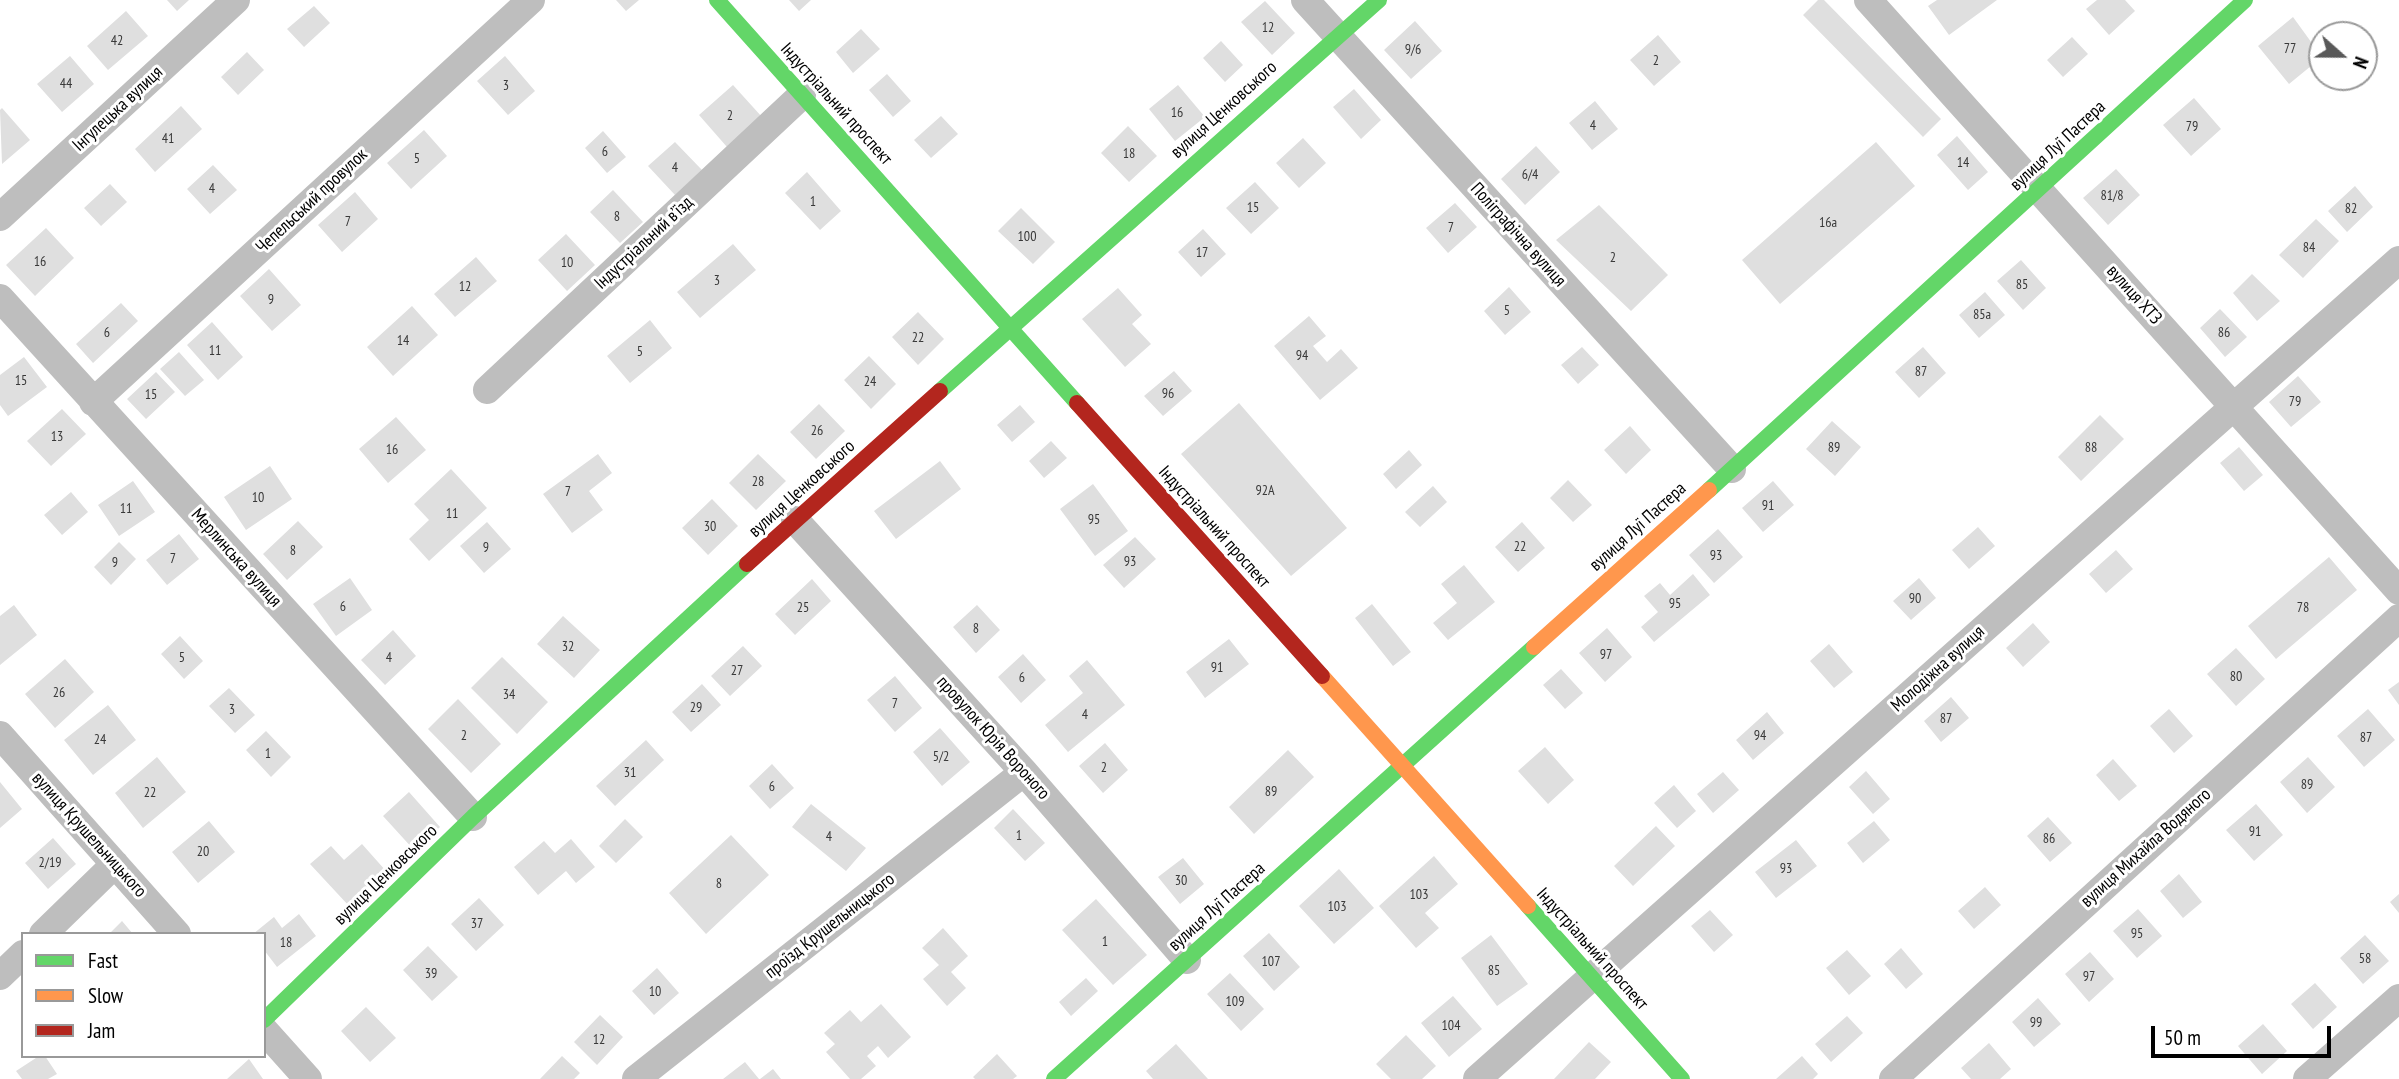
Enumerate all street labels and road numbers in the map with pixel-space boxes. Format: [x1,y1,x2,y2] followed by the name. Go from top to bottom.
[776,39,896,169] street label: Індустріальний проспект
[1167,57,1281,163] street label: вулиця Ценковського
[68,62,168,156] street label: Інгулецька вулиця
[2006,96,2110,196] street label: вулиця Луї Пастера
[252,144,372,258] street label: Чепельський провулок
[1466,179,1570,291] street label: Поліграфічна вулиця
[590,192,698,294] street label: Індустріальний в’їзд
[2102,261,2166,329] street label: вулиця ХТЗ
[745,436,859,542] street label: вулиця Ценковського
[1154,462,1274,592] street label: Індустріальний проспект
[1585,478,1691,576] street label: вулиця Луї Пастера
[186,504,286,612] street label: Мерлинська вулиця
[1887,621,1989,717] street label: Молодіжна вулиця
[932,672,1054,804] street label: провулок Юрія Вороного
[27,768,151,902] street label: вулиця Крушельницького
[2077,784,2215,912] street label: вулиця Михайла Водяного
[330,820,442,930] street label: вулиця Ценковського
[1164,858,1270,956] street label: вулиця Луї Пастера
[761,869,899,983] street label: проїзд Крушельницького
[1532,884,1652,1014] street label: Індустріальний проспект

